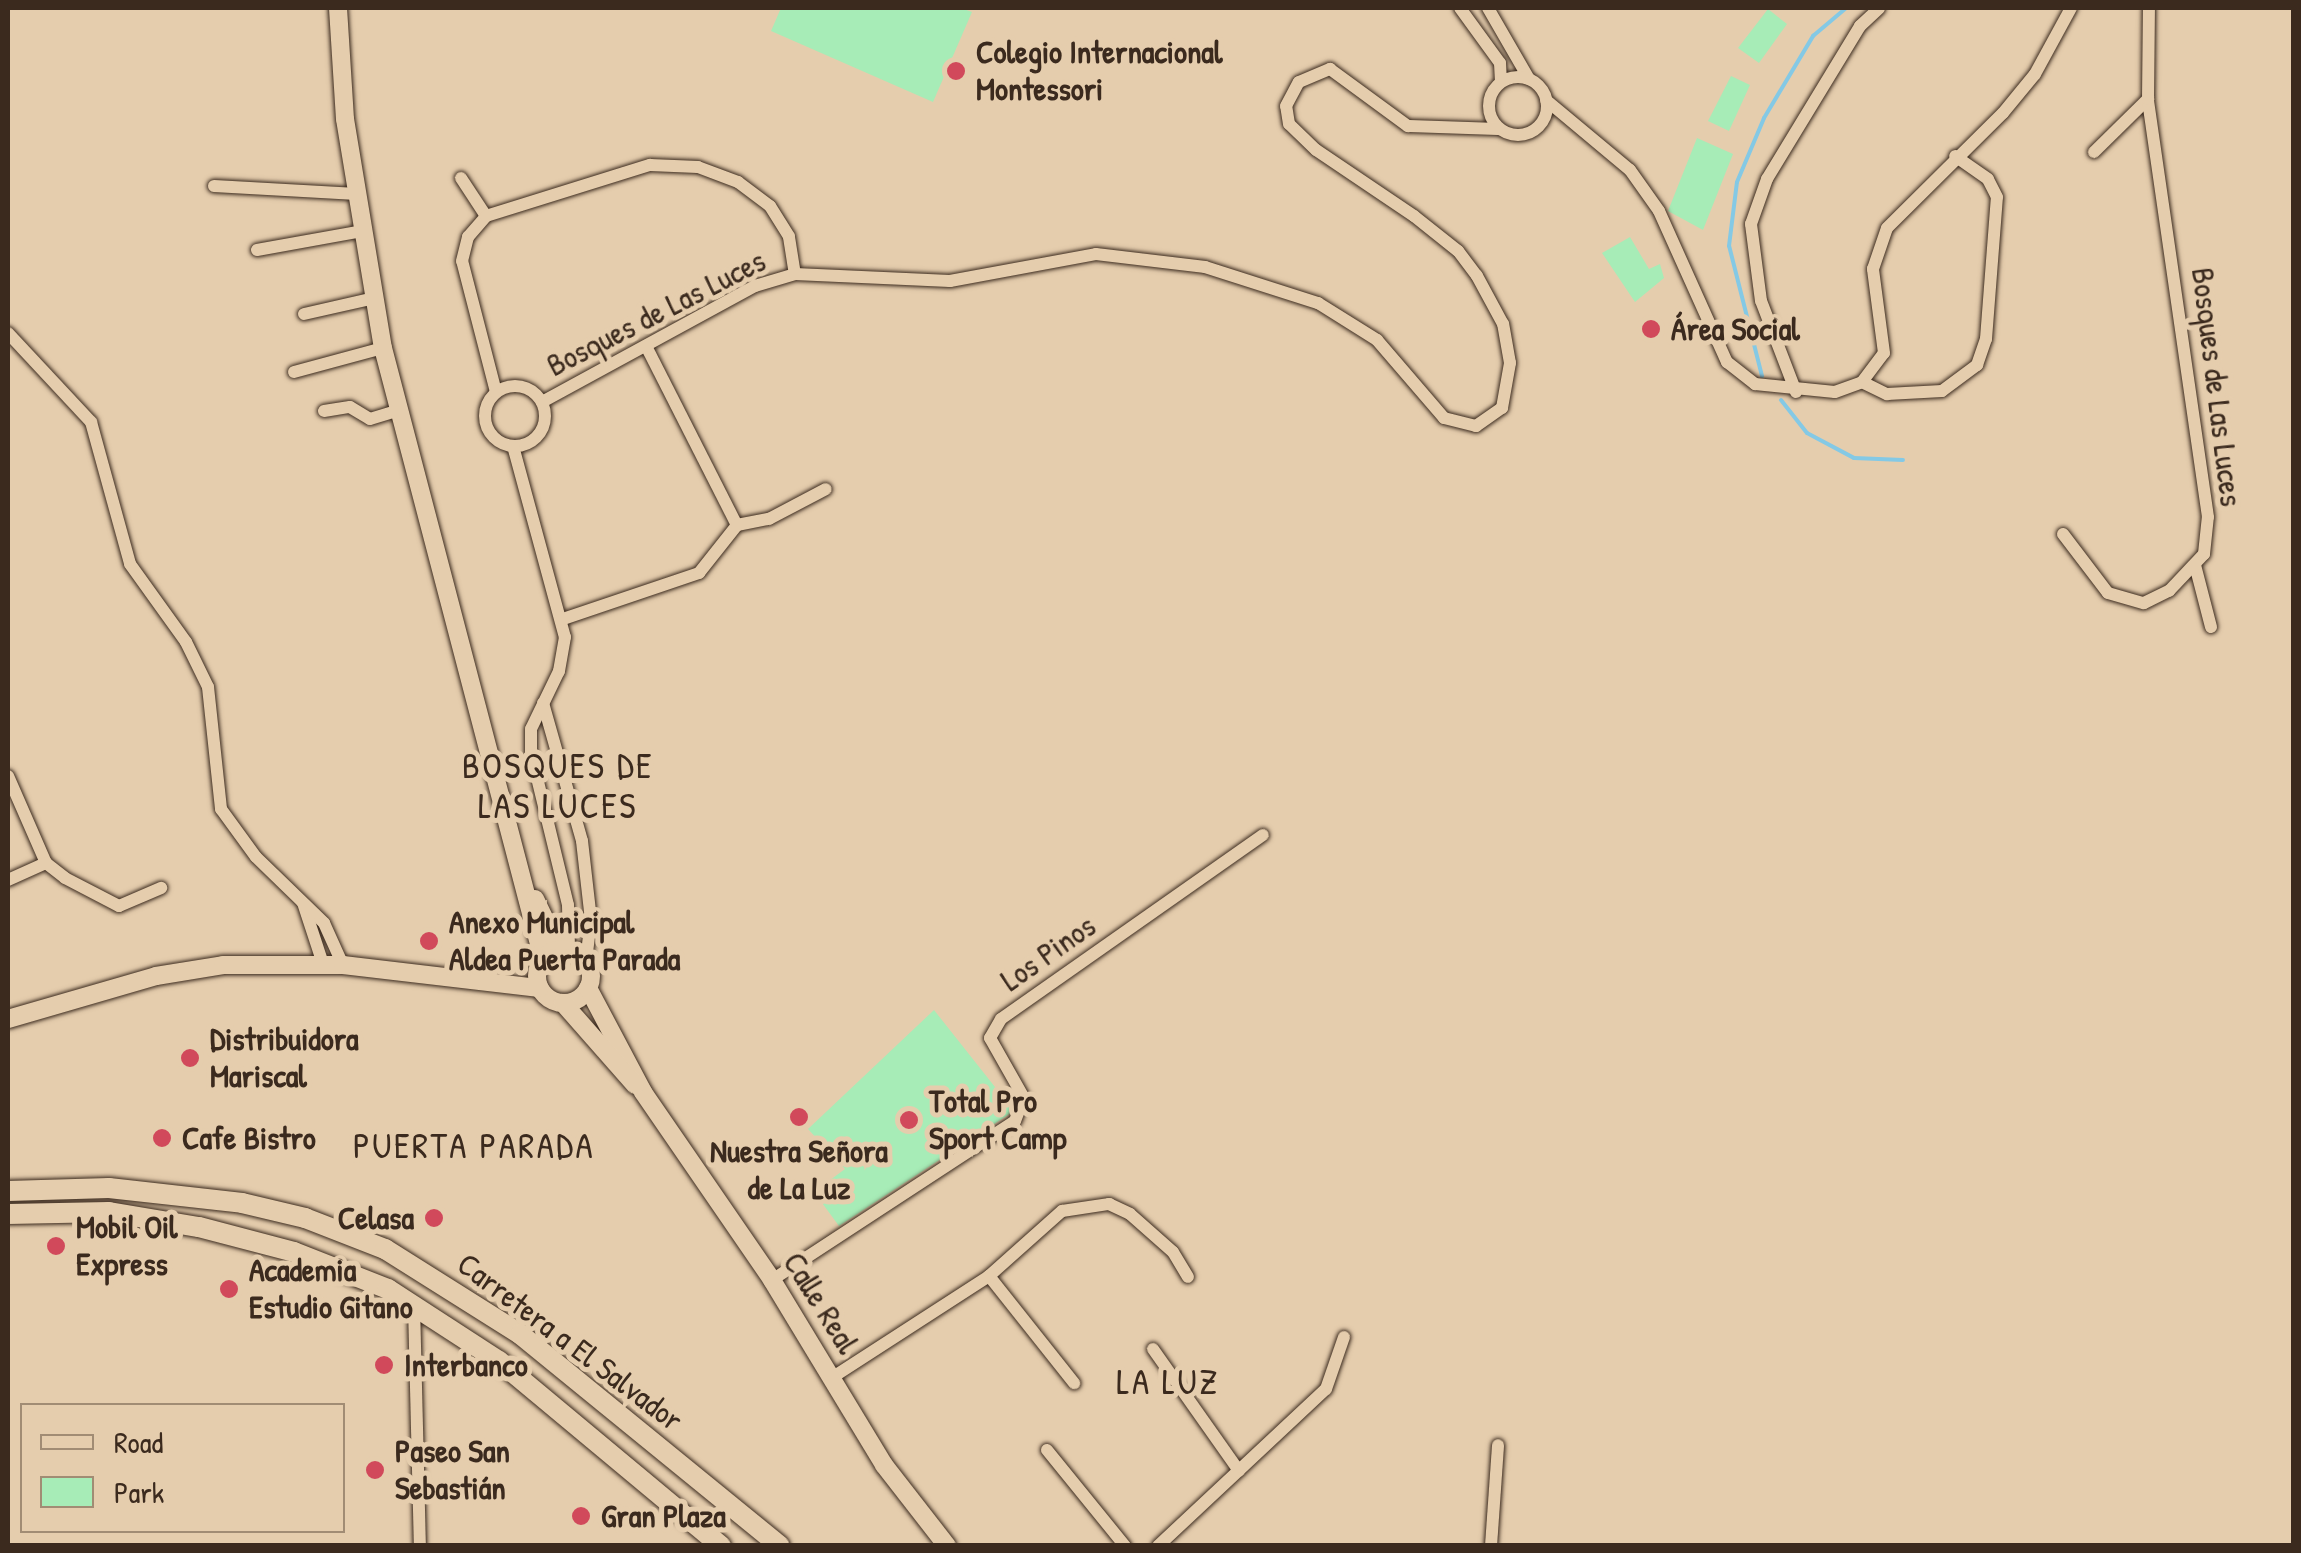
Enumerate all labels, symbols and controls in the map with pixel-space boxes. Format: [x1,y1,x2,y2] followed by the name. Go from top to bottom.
[976,34,1222,109] place label: Colegio Internacional Montessori
[945,60,967,82] marker: Colegio Internacional Montessori
[540,241,772,385] street label: Bosques de Las Luces
[2183,265,2251,509] street label: Bosques de Las Luces
[1671,310,1800,348] place label: Área Social
[1640,318,1662,340] marker: Área Social
[462,745,654,827] district label: BOSQUES DE LAS LUCES
[449,904,680,979] place label: Anexo Municipal Aldea Puerta Parada
[993,907,1103,999] street label: Los Pinos
[418,930,440,952] marker: Anexo Municipal Aldea Puerta Parada
[210,1021,359,1096] place label: Distribuidora Mariscal
[179,1047,201,1069] marker: Distribuidora Mariscal
[929,1083,1067,1158] place label: Total Pro Sport Camp
[788,1106,810,1128] marker: Nuestra Señora de La Luz
[898,1109,920,1131] marker: Total Pro Sport Camp
[182,1119,316,1157] place label: Cafe Bistro
[353,1125,595,1167] district label: PUERTA PARADA
[151,1127,173,1149] marker: Cafe Bistro
[710,1133,888,1208] place label: Nuestra Señora de La Luz
[338,1199,414,1237] place label: Celasa
[423,1207,445,1229] marker: Celasa
[76,1209,178,1284] place label: Mobil Oil Express
[45,1235,67,1257] marker: Mobil Oil Express
[450,1245,690,1439] street label: Carretera a El Salvador
[775,1245,867,1361] street label: Calle Real
[249,1252,413,1327] place label: Academia Estudio Gitano
[218,1278,240,1300] marker: Academia Estudio Gitano
[404,1346,528,1384] place label: Interbanco
[373,1354,395,1376] marker: Interbanco
[1116,1361,1220,1403] district label: LA LUZ
[20,1403,345,1533] legend
[114,1422,163,1462] text: Road
[395,1433,510,1508] place label: Paseo San Sebastián
[364,1459,386,1481] marker: Paseo San Sebastián
[114,1472,164,1512] text: Park
[601,1497,726,1535] place label: Gran Plaza
[570,1505,592,1527] marker: Gran Plaza

